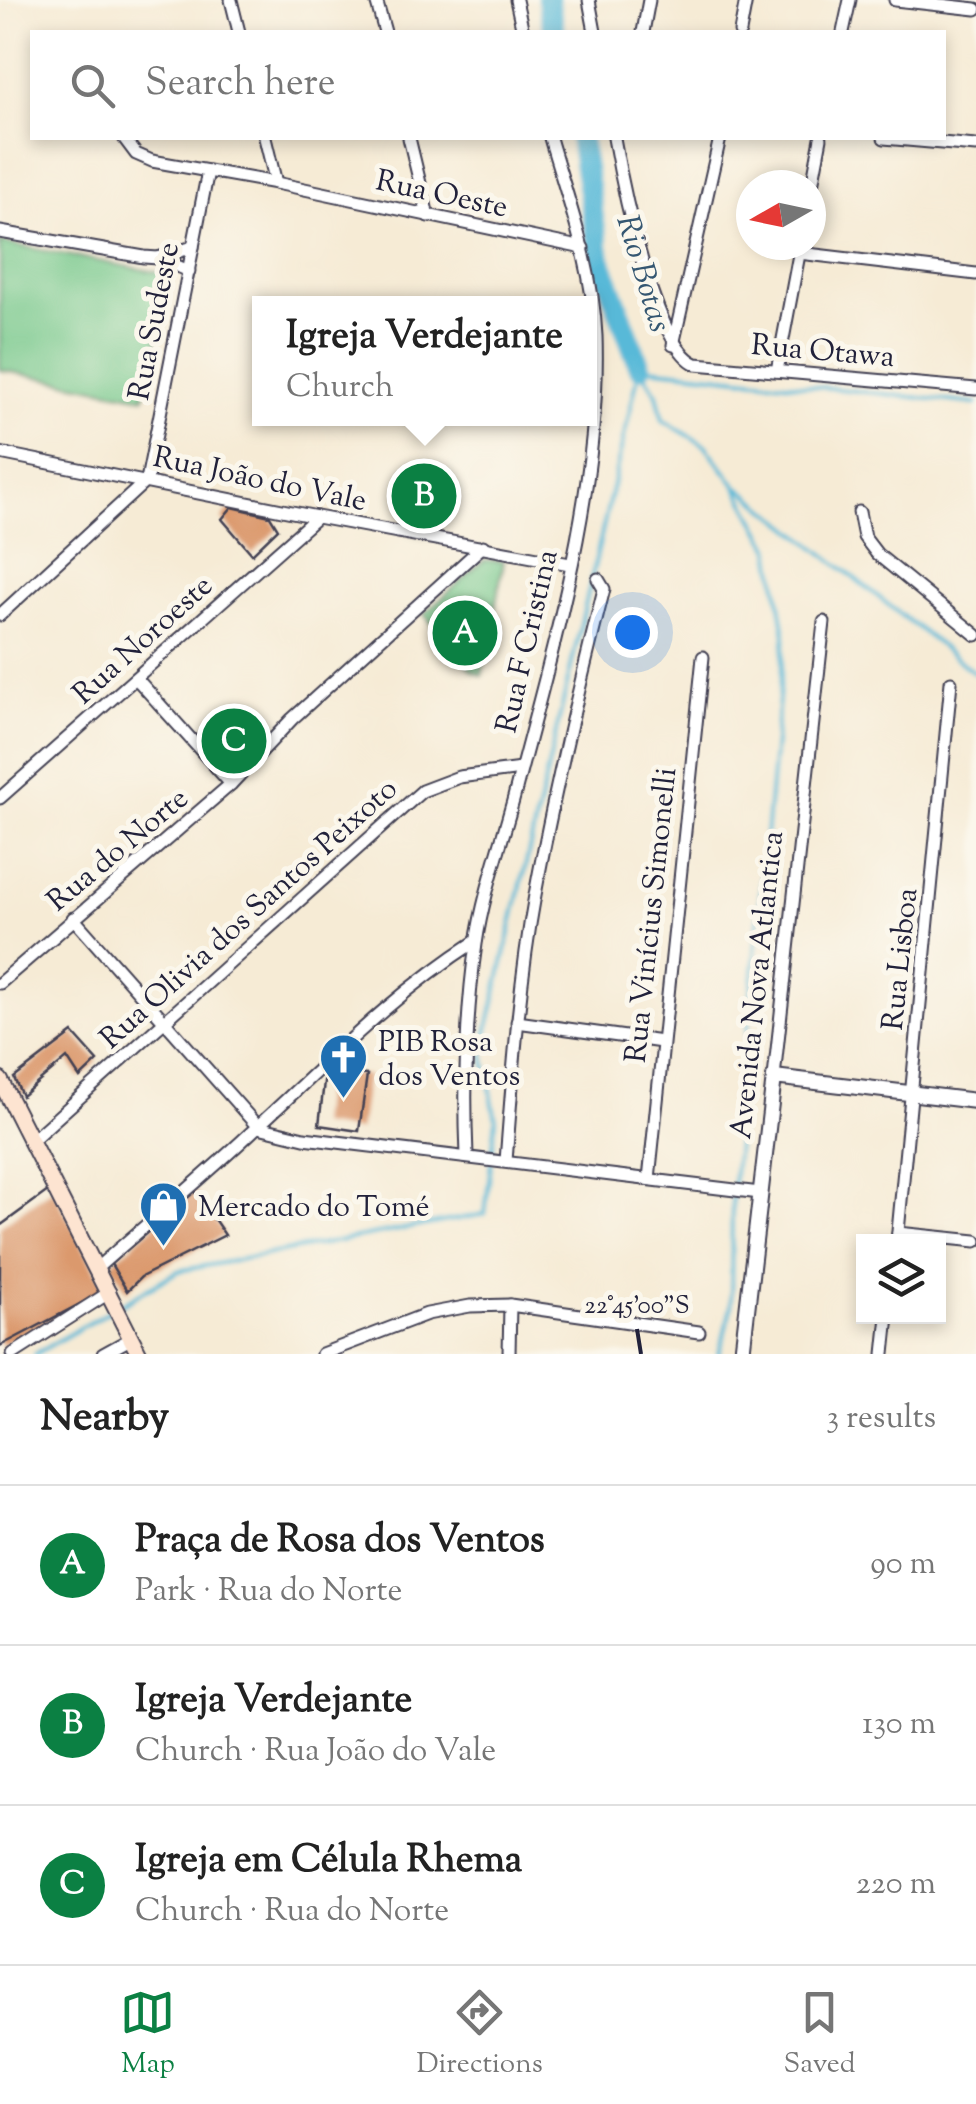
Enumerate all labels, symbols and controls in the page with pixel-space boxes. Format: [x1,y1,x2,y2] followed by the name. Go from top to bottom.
[30,30,946,140] search box
[65,58,120,113] icon: search
[145,58,336,112] text: Search here
[372,161,511,230] street label: Rua Oeste
[736,170,826,260] north arrow
[603,210,682,338] water label: Rio Botas
[119,239,192,404] street label: Rua Sudeste
[252,296,597,426] popup
[286,311,563,365] text: Igreja Verdejante
[749,325,896,380] street label: Rua Otawa
[286,365,394,411] text: Church
[149,437,370,524] street label: Rua João do Vale
[392,458,456,534] pin: B
[486,546,570,737] street label: Rua F Cristina
[64,566,223,716] street label: Rua Noroeste
[432,596,498,670] pin: A
[607,607,658,658] your location
[202,704,266,778] pin: C
[616,766,689,1065] street label: Rua Vinícius Simonelli
[91,769,408,1060] street label: Rua Olivia dos Santos Peixoto
[39,779,199,923] street label: Rua do Norte
[721,829,796,1142] street label: Avenida Nova Atlantica
[873,886,930,1033] street label: Rua Lisboa
[378,1022,520,1099] place label: PIB Rosa dos Ventos
[317,1032,369,1100] church icon: PIB Rosa dos Ventos
[137,1180,189,1248] shop icon: Mercado do Tomé
[198,1187,430,1230] place label: Mercado do Tomé
[856,1234,946,1324] map controls
[856,1234,946,1324] button: layers
[584,1289,690,1325] text: 22°45'00"S
[40,1389,169,1449] text: Nearby
[826,1396,936,1442] text: 3 results
[135,1515,545,1569] text: Praça de Rosa dos Ventos
[60,1542,85,1588] text: A
[870,1542,936,1588] text: 90 m
[135,1569,402,1615] text: Park · Rua do Norte
[135,1675,412,1729] text: Igreja Verdejante
[62,1702,83,1748] text: B
[862,1702,936,1748] text: 130 m
[135,1729,496,1775] text: Church · Rua João do Vale
[135,1835,522,1889] text: Igreja em Célula Rhema
[60,1862,85,1908] text: C
[856,1862,936,1908] text: 220 m
[135,1889,449,1935] text: Church · Rua do Norte
[120,1985,175,2085] tab: Map
[416,1985,543,2085] tab: Directions
[784,1985,856,2085] tab: Saved

